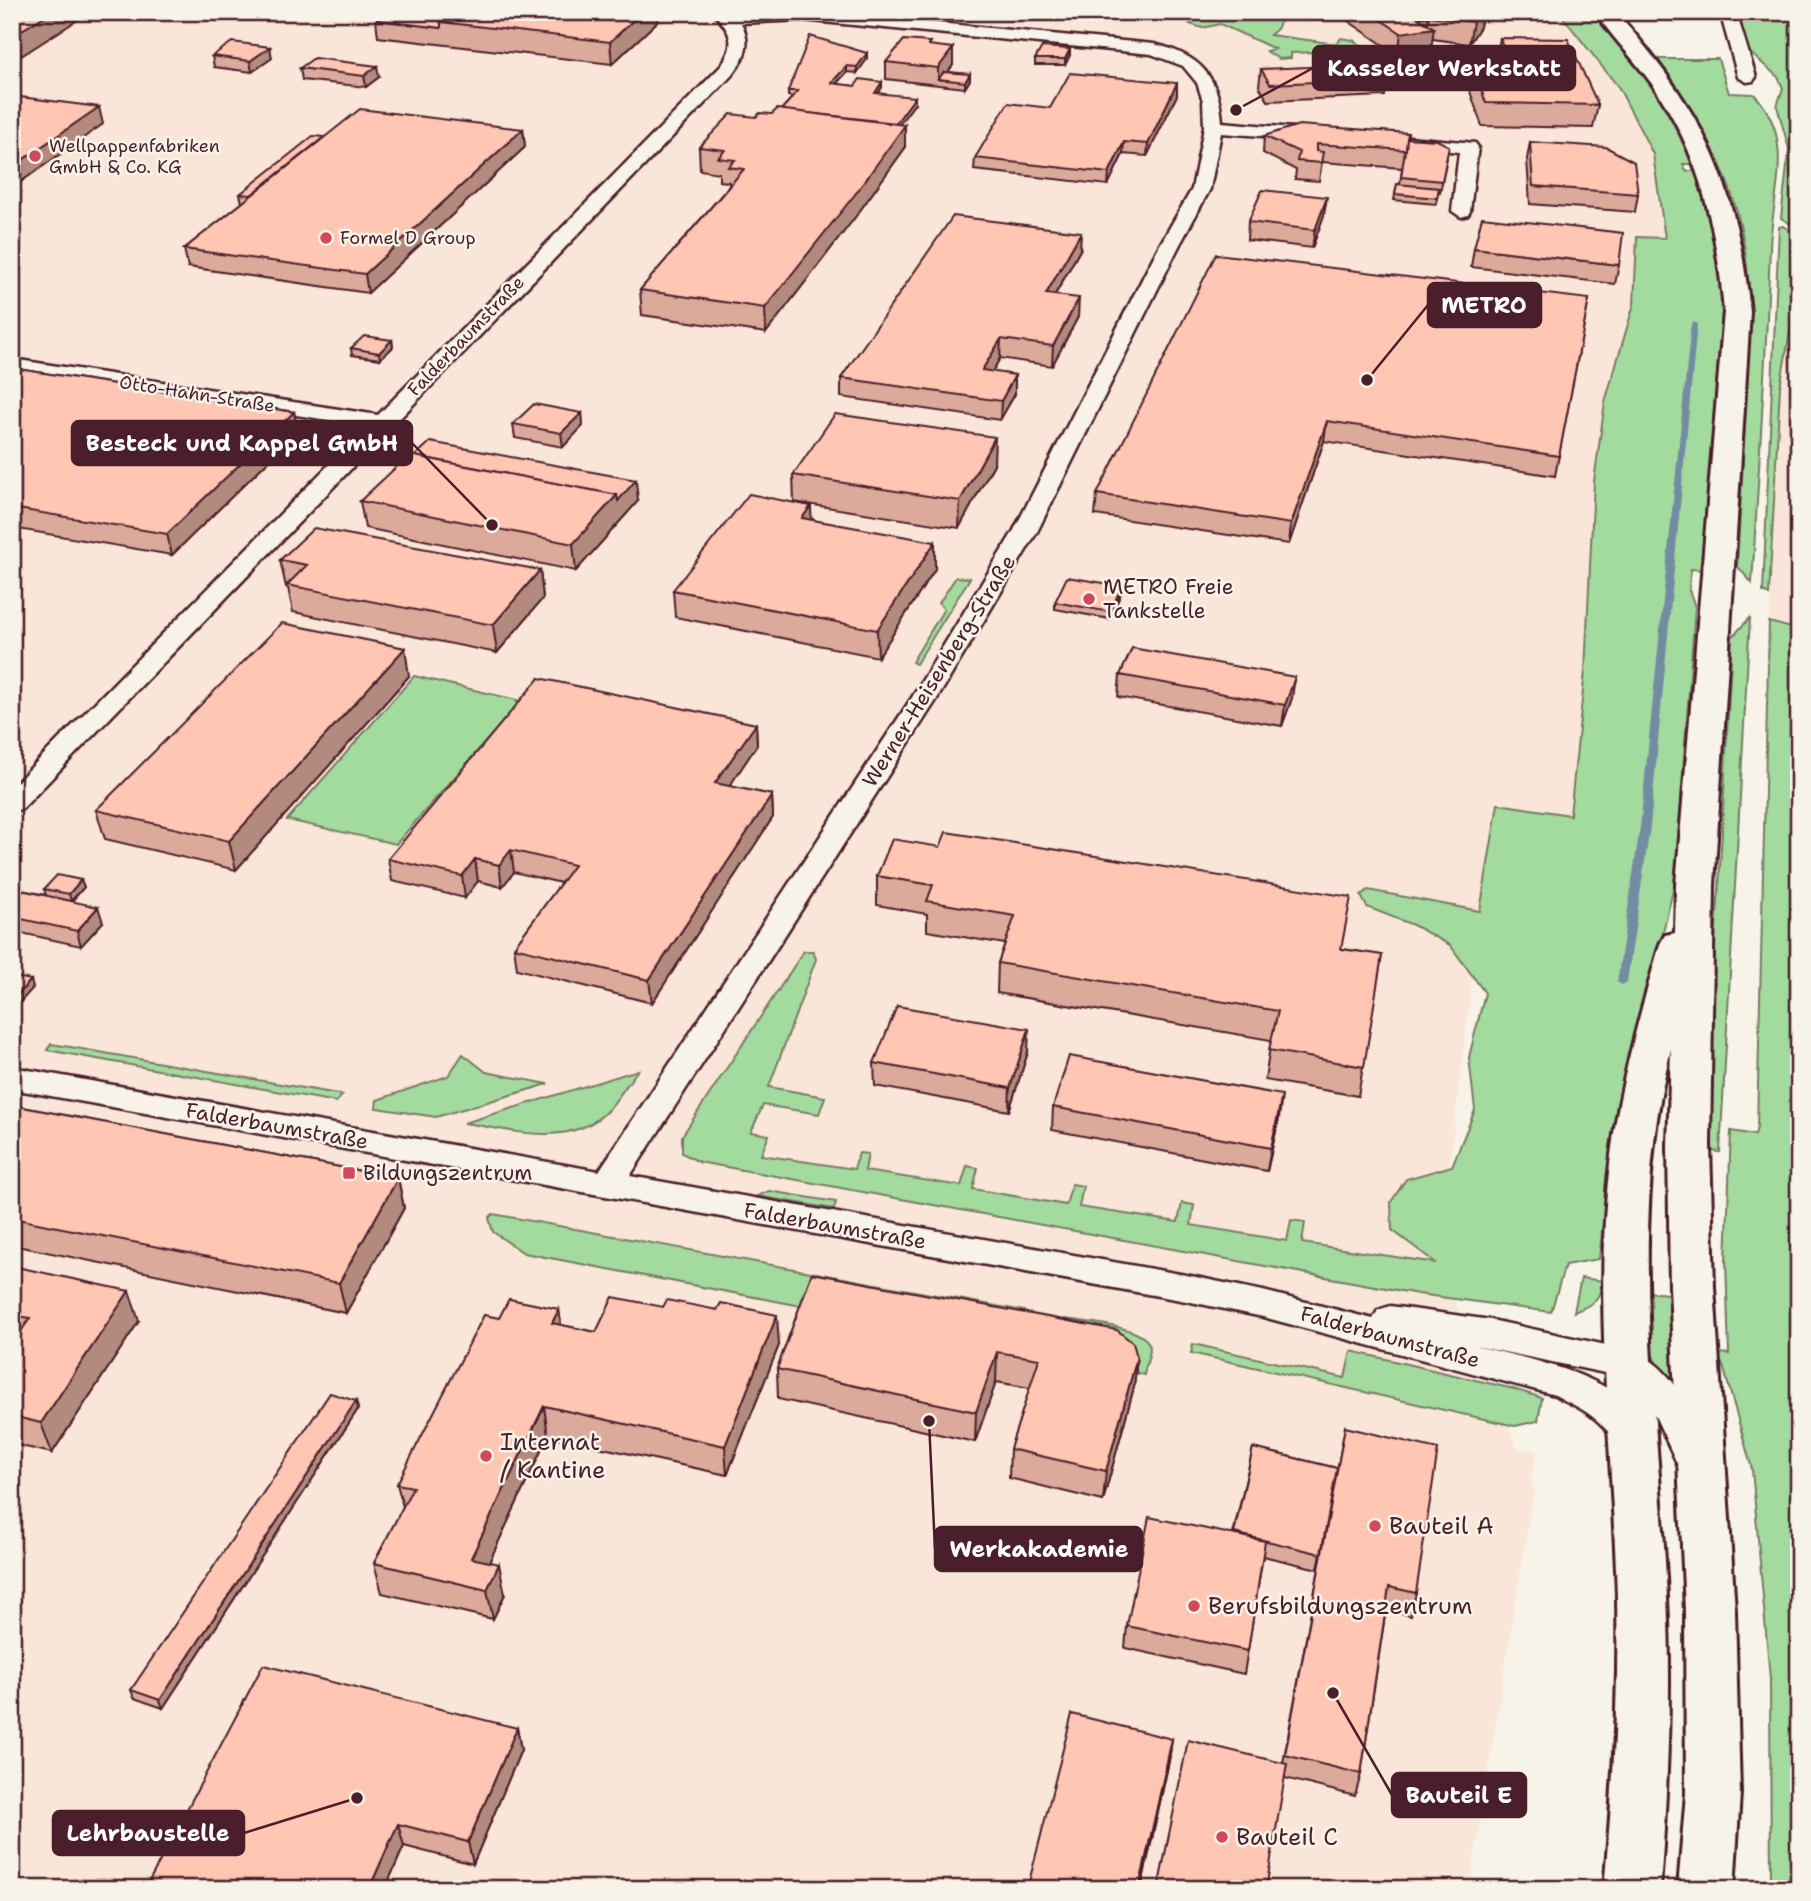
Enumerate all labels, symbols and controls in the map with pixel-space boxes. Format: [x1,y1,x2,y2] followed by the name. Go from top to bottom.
[1313,46,1575,90] callout: Kasseler Werkstatt
[1327,53,1561,83] text: Kasseler Werkstatt
[49,134,220,179] place label: Wellpappenfabriken GmbH & Co. KG
[27,148,43,164] marker: Wellpappenfabriken GmbH & Co. KG
[340,226,476,250] place label: Formel D Group
[318,230,334,246] marker: Formel D Group
[402,271,530,401] street label: Falderbaumstraße
[1428,283,1541,327] callout: METRO
[1441,290,1527,320] text: METRO
[118,370,276,418] street label: Otto-Hahn-Straße
[72,421,412,465] callout: Besteck und Kappel GmbH
[86,428,398,458] text: Besteck und Kappel GmbH
[856,549,1022,793] street label: Werner-Heisenberg-Straße
[1103,573,1234,625] place label: METRO Freie Tankstelle
[1081,591,1097,607] marker: METRO Freie Tankstelle
[184,1096,370,1156] street label: Falderbaumstraße
[363,1159,532,1187] place label: Bildungszentrum
[341,1165,357,1181] marker: Bildungszentrum
[742,1196,928,1256] street label: Falderbaumstraße
[1297,1300,1483,1374] street label: Falderbaumstraße
[500,1426,606,1486] place label: Internat / Kantine
[478,1448,494,1464] marker: Internat / Kantine
[1389,1510,1494,1542] place label: Bauteil A
[1367,1518,1383,1534] marker: Bauteil A
[935,1527,1142,1571] callout: Werkakademie
[949,1534,1129,1564] text: Werkakademie
[1208,1590,1472,1622] place label: Berufsbildungszentrum
[1186,1598,1202,1614] marker: Berufsbildungszentrum
[1392,1773,1526,1817] callout: Bauteil E
[1406,1780,1512,1810] text: Bauteil E
[53,1811,244,1855] callout: Lehrbaustelle
[67,1818,230,1848] text: Lehrbaustelle
[1236,1821,1338,1853] place label: Bauteil C
[1214,1829,1230,1845] marker: Bauteil C

